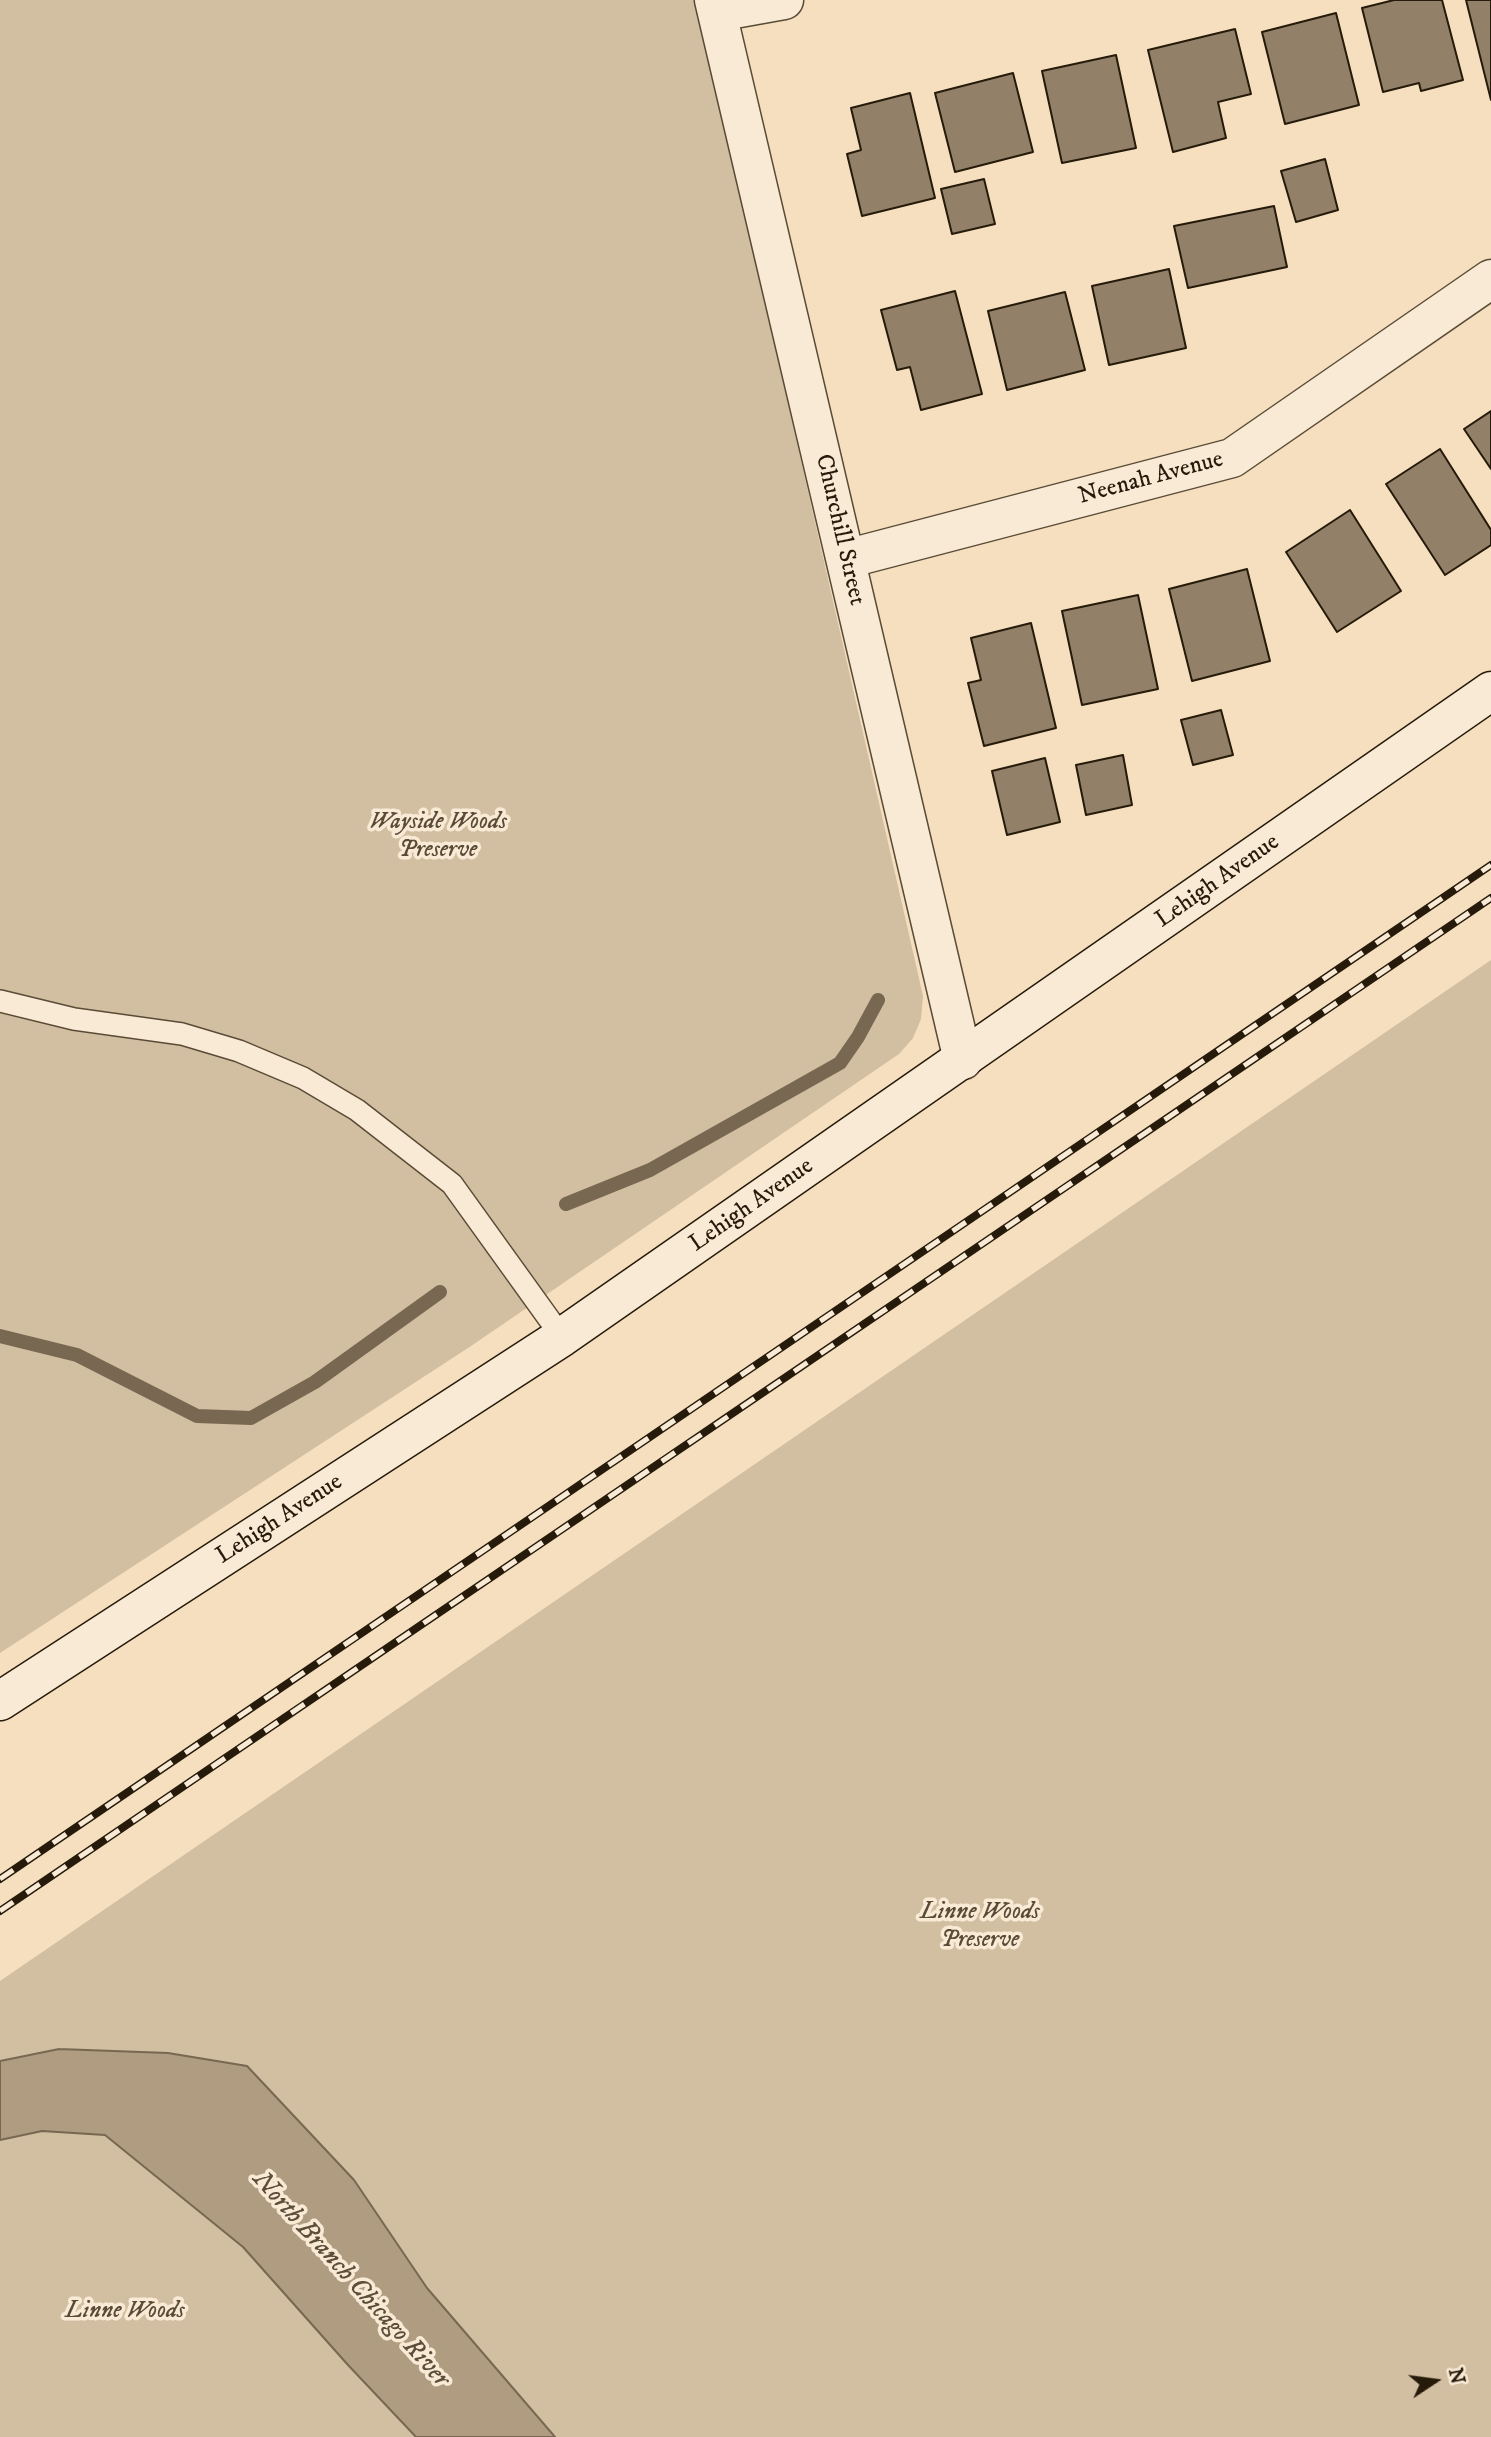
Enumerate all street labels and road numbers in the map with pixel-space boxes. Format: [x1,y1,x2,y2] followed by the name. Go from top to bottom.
[1075,446,1227,512] street label: Neenah Avenue
[808,452,870,608] street label: Churchill Street
[1151,829,1285,935] street label: Lehigh Avenue
[685,1153,819,1259] street label: Lehigh Avenue
[212,1469,348,1571] street label: Lehigh Avenue

